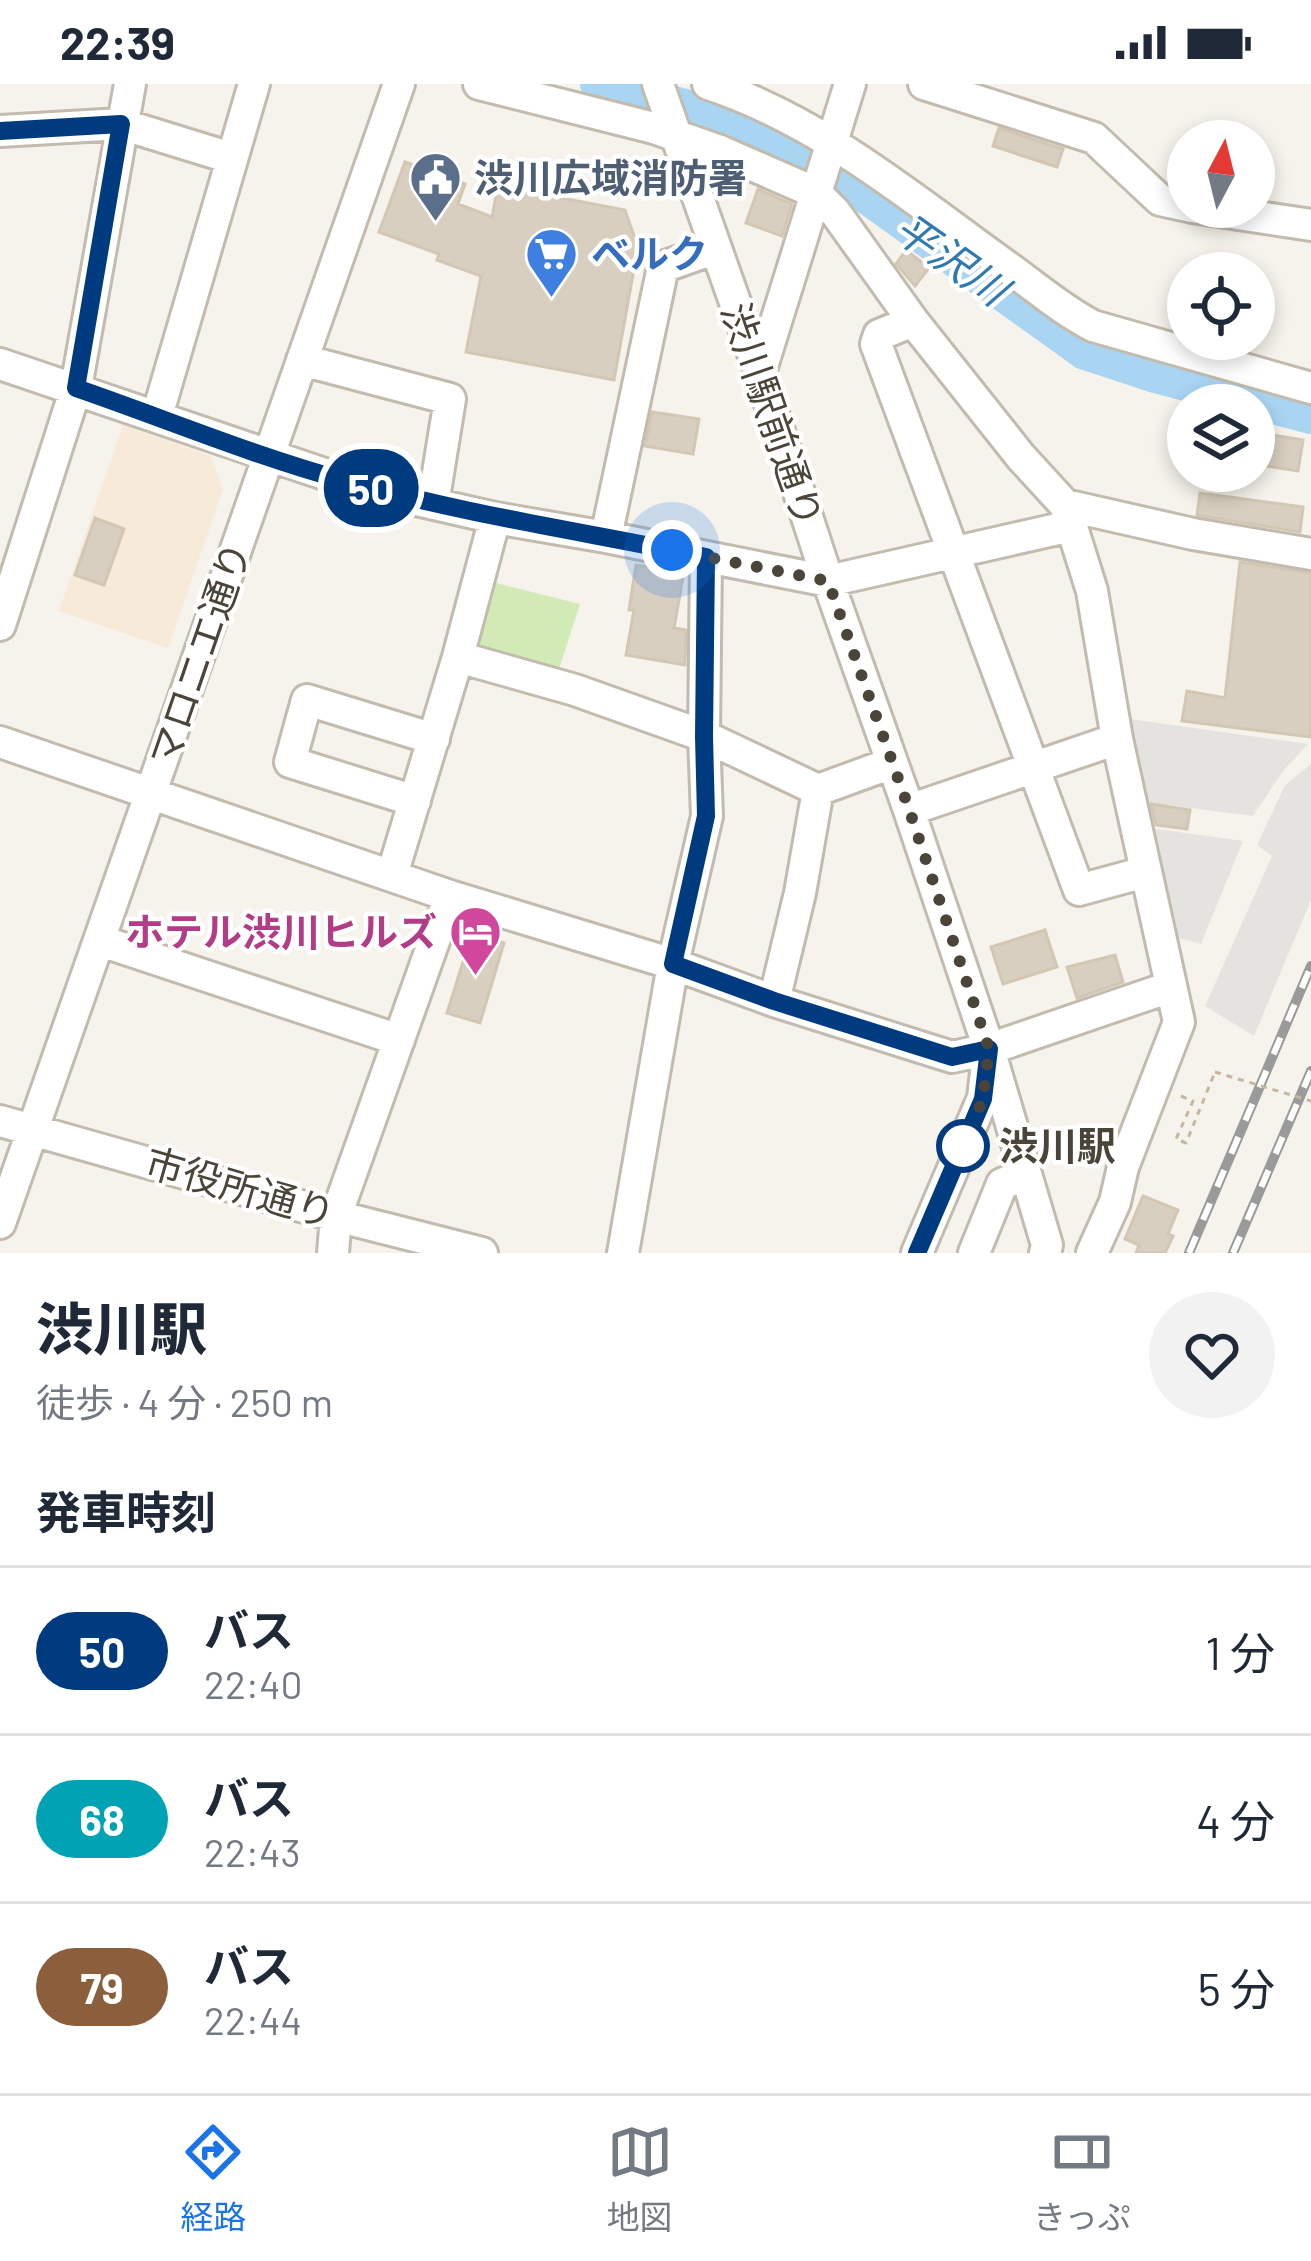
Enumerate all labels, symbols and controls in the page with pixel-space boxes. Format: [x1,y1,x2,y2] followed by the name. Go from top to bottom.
[60,15,175,69] text: 22:39
[1167,120,1275,228] north arrow
[1167,120,1275,492] map controls
[407,150,463,224] public building icon: 渋川広域消防署
[474,153,747,200] place label: 渋川広域消防署
[886,201,1021,316] water label: 平沢川
[524,226,580,300] supermarket icon: ベルク
[591,229,708,276] place label: ベルク
[1167,252,1275,360] button: locate
[713,296,834,533] street label: 渋川駅前通り
[1167,384,1275,492] button: layers
[317,449,425,527] line badge: 50
[348,463,394,513] text: 50
[642,520,702,580] your location
[138,535,259,772] street label: マロニエ通り
[448,904,504,978] hotel icon: ホテル渋川ヒルズ
[125,907,437,954] place label: ホテル渋川ヒルズ
[938,1121,988,1171] marker: 渋川駅
[999,1121,1116,1168] place label: 渋川駅
[140,1137,341,1236] street label: 市役所通り
[1149,1292,1275,1418] button: heart
[36,1293,207,1361] text: 渋川駅
[36,1378,333,1425] text: 徒歩 · 4 分 · 250 m
[36,1484,216,1538] text: 発車時刻
[204,1602,294,1656] text: バス
[1205,1625,1275,1679] text: 1 分
[79,1626,125,1676] text: 50
[204,1660,303,1707] text: 22:40
[204,1770,294,1824] text: バス
[1196,1793,1275,1847] text: 4 分
[79,1794,125,1844] text: 68
[204,1828,301,1875] text: 22:43
[204,1938,294,1992] text: バス
[1198,1961,1275,2015] text: 5 分
[80,1962,124,2012] text: 79
[204,1996,302,2043] text: 22:44
[180,2119,246,2239] tab: 経路
[607,2119,673,2239] tab: 地図
[1033,2119,1131,2239] tab: きっぷ

